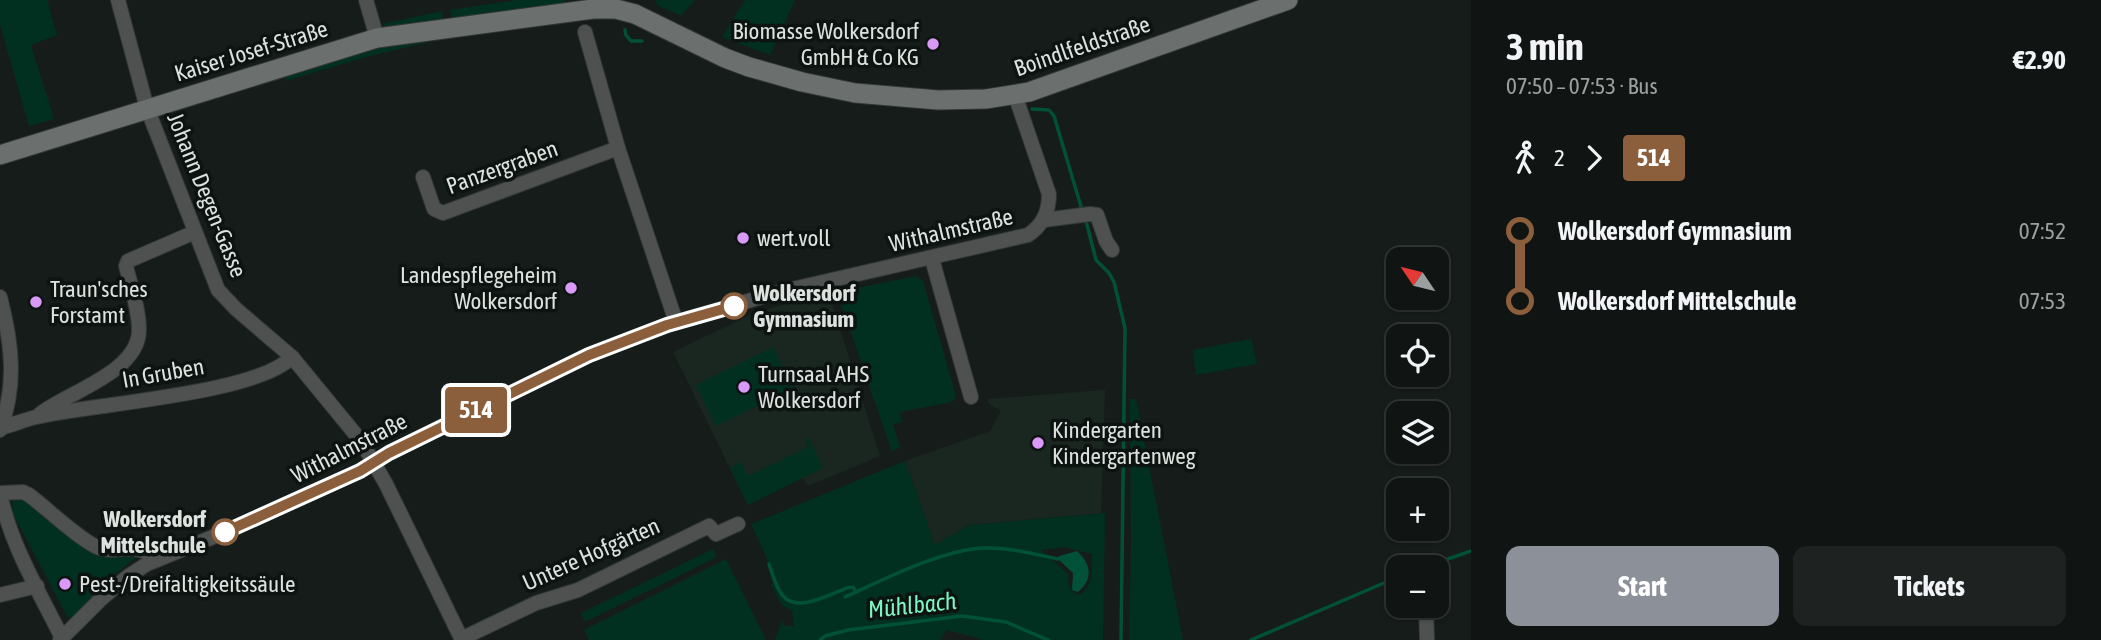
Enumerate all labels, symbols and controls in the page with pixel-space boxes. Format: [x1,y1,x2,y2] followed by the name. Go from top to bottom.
[1011,11,1153,81] street label: Boindlfeldstraße
[171,15,331,87] street label: Kaiser Josef-Straße
[732,18,919,70] place label: Biomasse Wolkersdorf GmbH & Co KG
[1506,25,1584,68] text: 3 min
[925,36,941,52] marker: Biomasse Wolkersdorf GmbH & Co KG
[2013,45,2066,75] text: €2.90
[1506,73,1658,99] text: 07:50 – 07:53 · Bus
[162,109,252,281] street label: Johann Degen-Gasse
[443,135,561,199] street label: Panzergraben
[1506,139,1544,177] icon: walk
[1575,139,1613,177] icon: forward
[1637,144,1671,171] text: 514
[1554,145,1565,171] text: 2
[887,203,1015,257] street label: Withalmstraße
[1558,216,1792,246] text: Wolkersdorf Gymnasium
[2019,218,2066,244] text: 07:52
[757,225,830,251] place label: wert.voll
[735,230,751,246] marker: wert.voll
[1386,247,1449,310] north arrow
[1386,247,1449,618] map controls
[400,262,557,314] place label: Landespflegeheim Wolkersdorf
[50,276,148,328] place label: Traun'sches Forstamt
[563,280,579,296] marker: Landespflegeheim Wolkersdorf
[752,280,856,332] place label: Wolkersdorf Gymnasium
[1558,286,1797,316] text: Wolkersdorf Mittelschule
[2019,288,2066,314] text: 07:53
[721,293,747,319] marker: Wolkersdorf Gymnasium
[28,294,44,310] marker: Traun'sches Forstamt
[1386,324,1449,387] button: locate
[120,353,206,393] street label: In Gruben
[758,361,869,413] place label: Turnsaal AHS Wolkersdorf
[736,379,752,395] marker: Turnsaal AHS Wolkersdorf
[436,387,516,433] line badge: 514
[459,396,493,423] text: 514
[1386,401,1449,464] button: layers
[287,408,411,488] street label: Withalmstraße
[1052,417,1196,469] place label: Kindergarten Kindergartenweg
[1030,435,1046,451] marker: Kindergarten Kindergartenweg
[1386,478,1449,541] button: +
[101,506,207,558] place label: Wolkersdorf Mittelschule
[519,512,663,596] street label: Untere Hofgärten
[212,519,238,545] marker: Wolkersdorf Mittelschule
[1506,546,1779,626] button: Start
[1793,546,2066,626] button: Tickets
[1386,555,1449,618] button: −
[79,571,295,597] place label: Pest-/Dreifaltigkeitssäule
[57,576,73,592] marker: Pest-/Dreifaltigkeitssäule
[866,587,958,623] water label: Mühlbach

